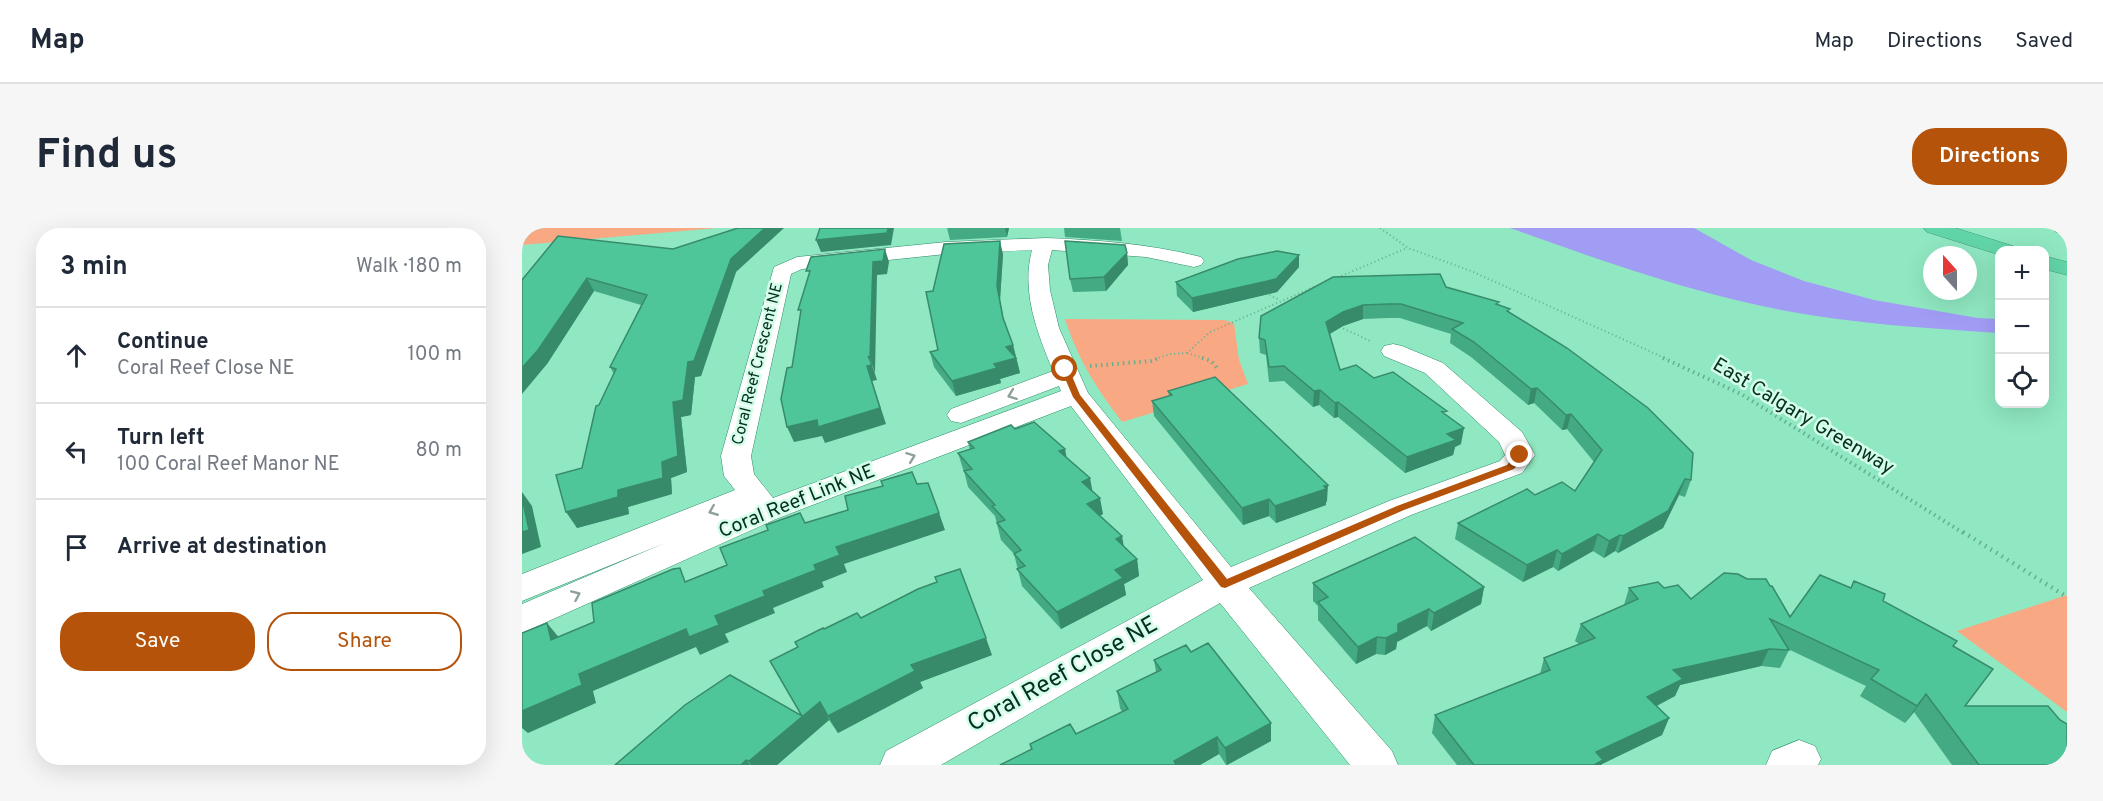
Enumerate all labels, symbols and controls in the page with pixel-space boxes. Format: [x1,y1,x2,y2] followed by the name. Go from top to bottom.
[30,23,85,59] text: Map
[1814,28,1854,55] text: Map
[1887,28,1982,55] text: Directions
[2015,28,2073,55] text: Saved
[1912,128,2067,185] button: Directions
[36,130,177,183] text: Find us
[1923,246,1977,300] north arrow
[1995,246,2049,408] map controls
[1995,246,2049,300] button: +
[60,251,128,284] text: 3 min
[356,254,462,280] text: Walk · 180 m
[728,281,788,447] street label: Coral Reef Crescent NE
[1995,300,2049,354] button: −
[117,329,208,356] text: Continue
[60,339,93,372] icon: ahead
[407,342,462,368] text: 100 m
[1707,352,1899,482] street label: East Calgary Greenway
[1995,354,2049,408] button: locate
[1051,355,1077,381] route start
[117,356,294,382] text: Coral Reef Close NE
[1008,388,1018,401] one-way arrow
[117,425,205,452] text: Turn left
[60,435,93,468] icon: left
[416,438,462,464] text: 80 m
[1506,441,1532,467] route end
[117,452,340,478] text: 100 Coral Reef Manor NE
[905,452,916,464] one-way arrow
[715,459,879,545] street label: Coral Reef Link NE
[708,504,719,516] one-way arrow
[60,531,93,564] icon: arrive
[117,534,327,561] text: Arrive at destination
[569,590,580,602] one-way arrow
[963,610,1163,740] street label: Coral Reef Close NE
[60,612,255,671] button: Save
[267,612,462,671] button: Share

